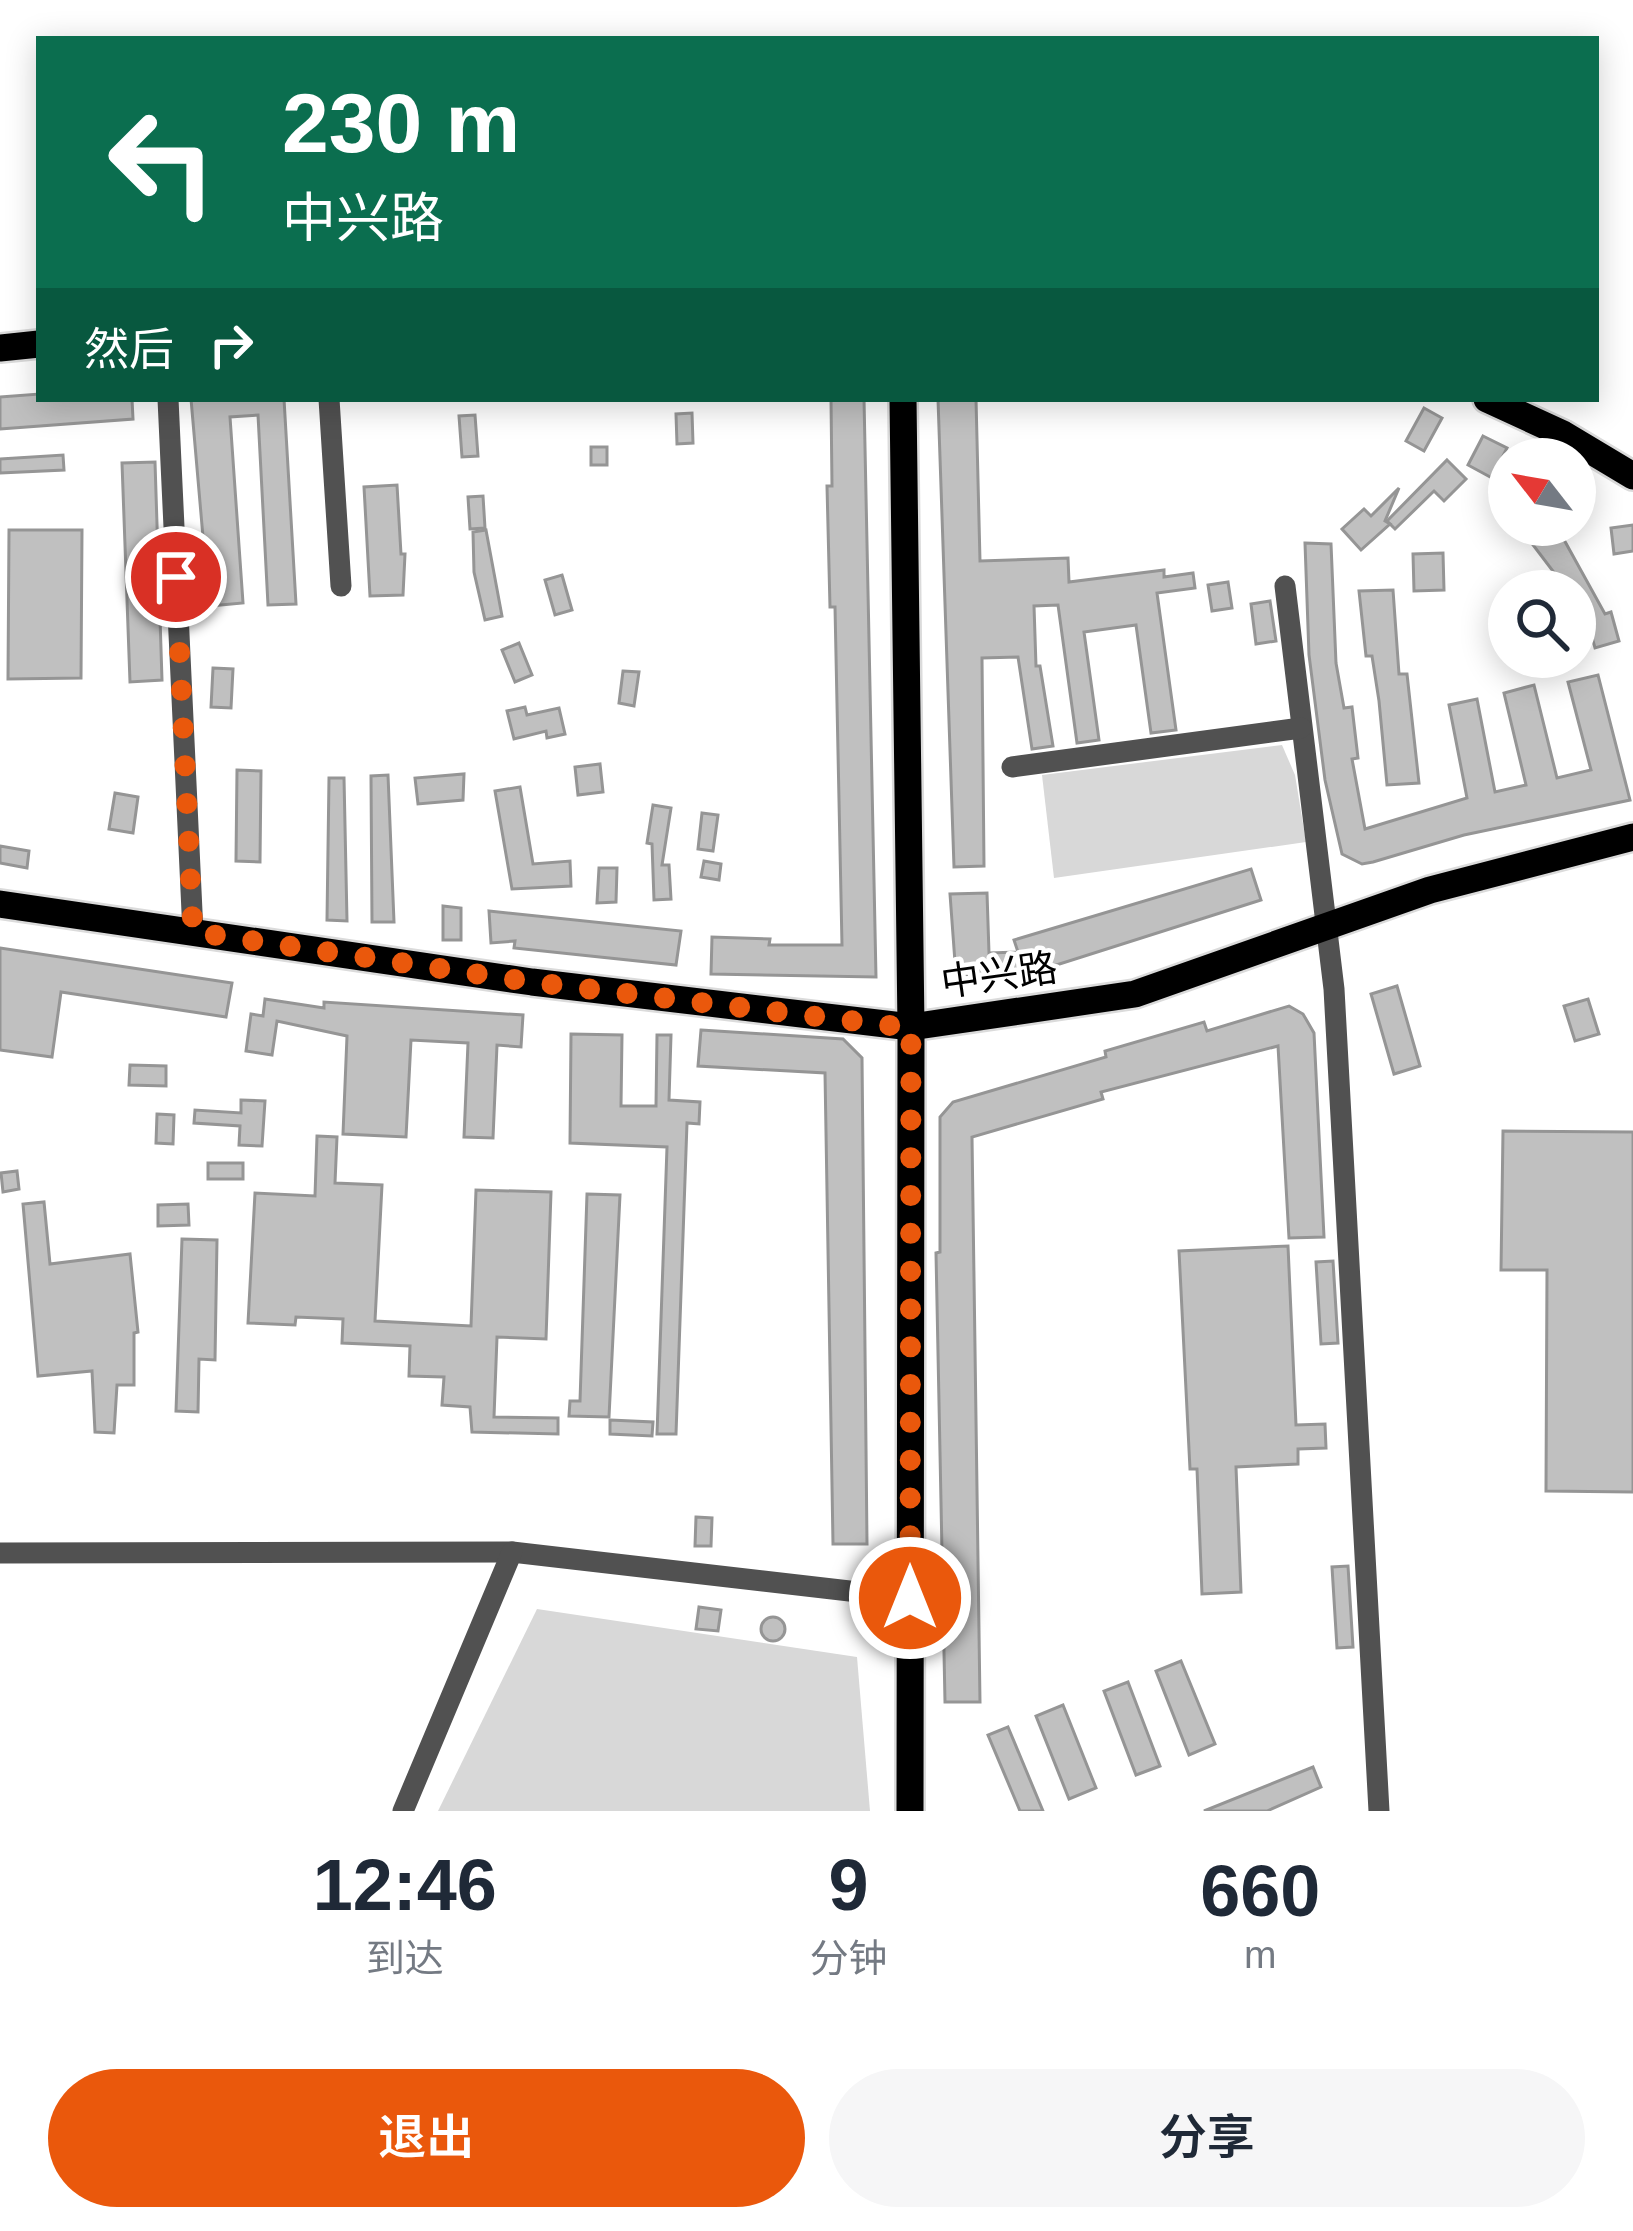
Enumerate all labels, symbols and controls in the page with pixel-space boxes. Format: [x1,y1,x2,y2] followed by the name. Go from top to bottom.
[282,76,520,170] text: 230 m
[84,84,240,240] icon: left
[282,188,444,248] text: 中兴路
[198,312,264,378] icon: right
[84,324,174,375] text: 然后
[1488,438,1596,546] north arrow
[1488,438,1596,678] map controls
[125,526,227,628] pin
[143,544,209,610] icon: arrive
[1488,570,1596,678] button: search
[938,946,1060,1004] street label: 中兴路
[847,1535,973,1661] position arrow
[313,1845,497,1925] text: 12:46
[828,1845,869,1925] text: 9
[1200,1851,1320,1931] text: 660
[1244,1933,1277,1976] text: m
[366,1937,444,1980] text: 到达
[810,1937,888,1980] text: 分钟
[48,2069,805,2207] button: 退出
[829,2069,1585,2207] button: 分享

